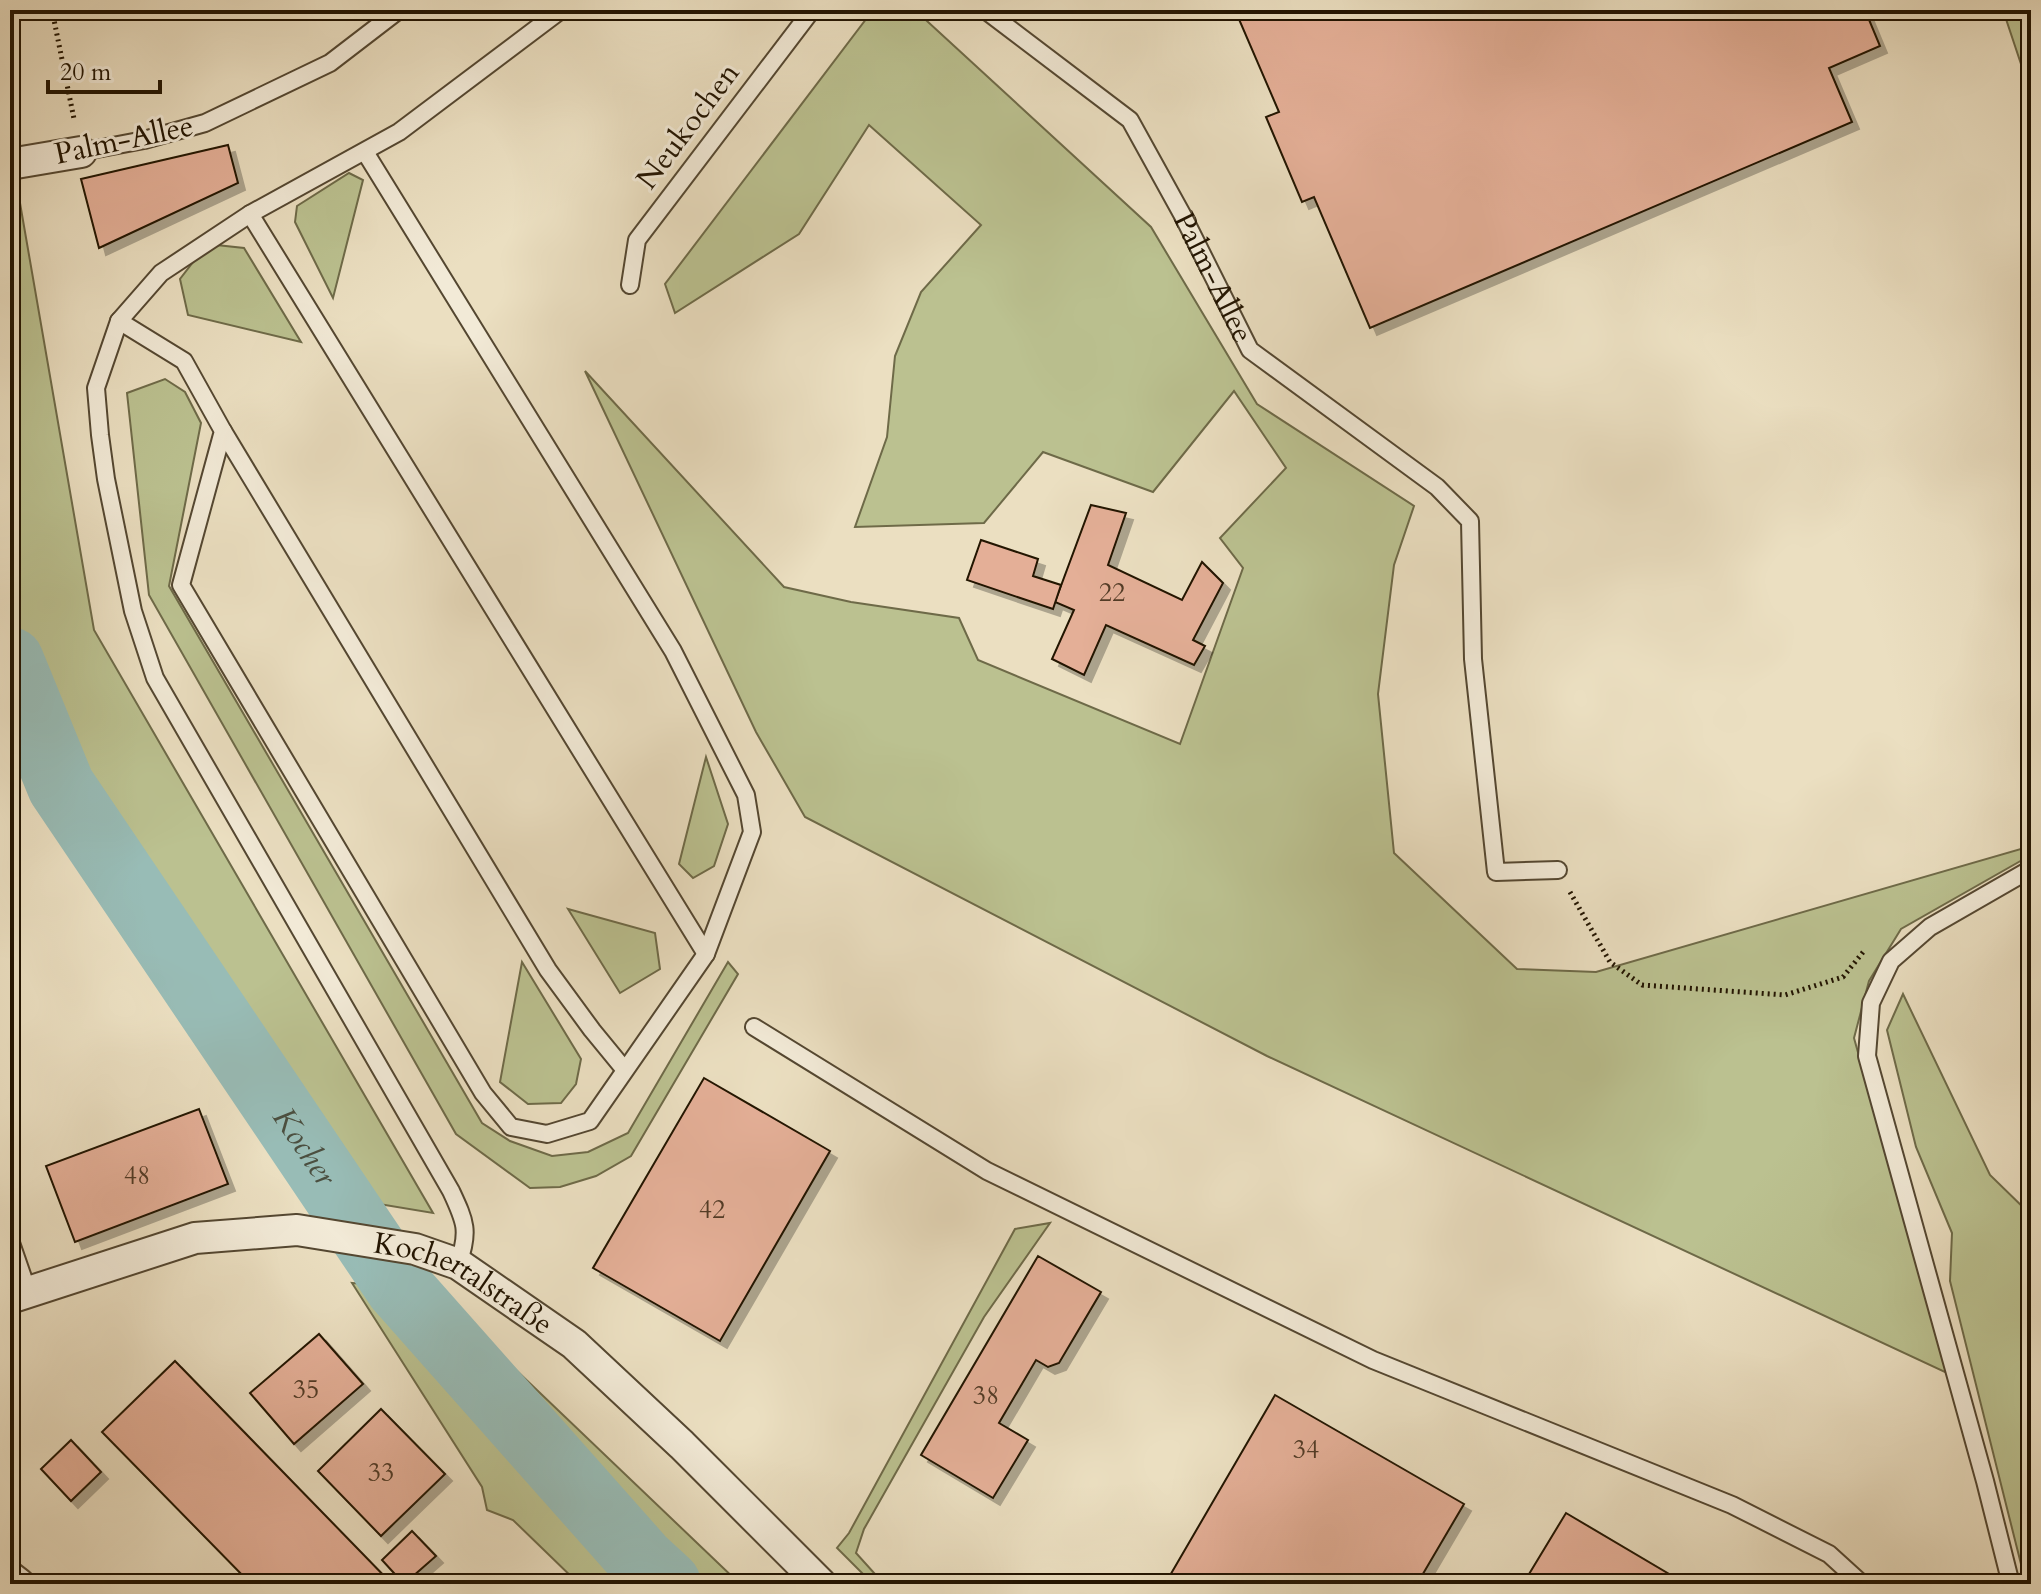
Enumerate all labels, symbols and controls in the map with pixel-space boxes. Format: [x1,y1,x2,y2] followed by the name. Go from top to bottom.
[48,44,160,94] scale bar
[627,54,749,198] street label: Neukochen
[60,56,112,89] text: 20 m
[51,105,197,175] street label: Palm-Allee
[1164,205,1263,349] street label: Palm-Allee
[1099,575,1125,610] house number: 22
[262,1099,348,1196] water label: Kocher
[124,1158,150,1193] house number: 48
[699,1192,725,1227] house number: 42
[371,1222,561,1344] street label: Kochertalstraße
[293,1372,319,1407] house number: 35
[973,1378,999,1413] house number: 38
[1293,1432,1319,1467] house number: 34
[368,1455,394,1490] house number: 33

